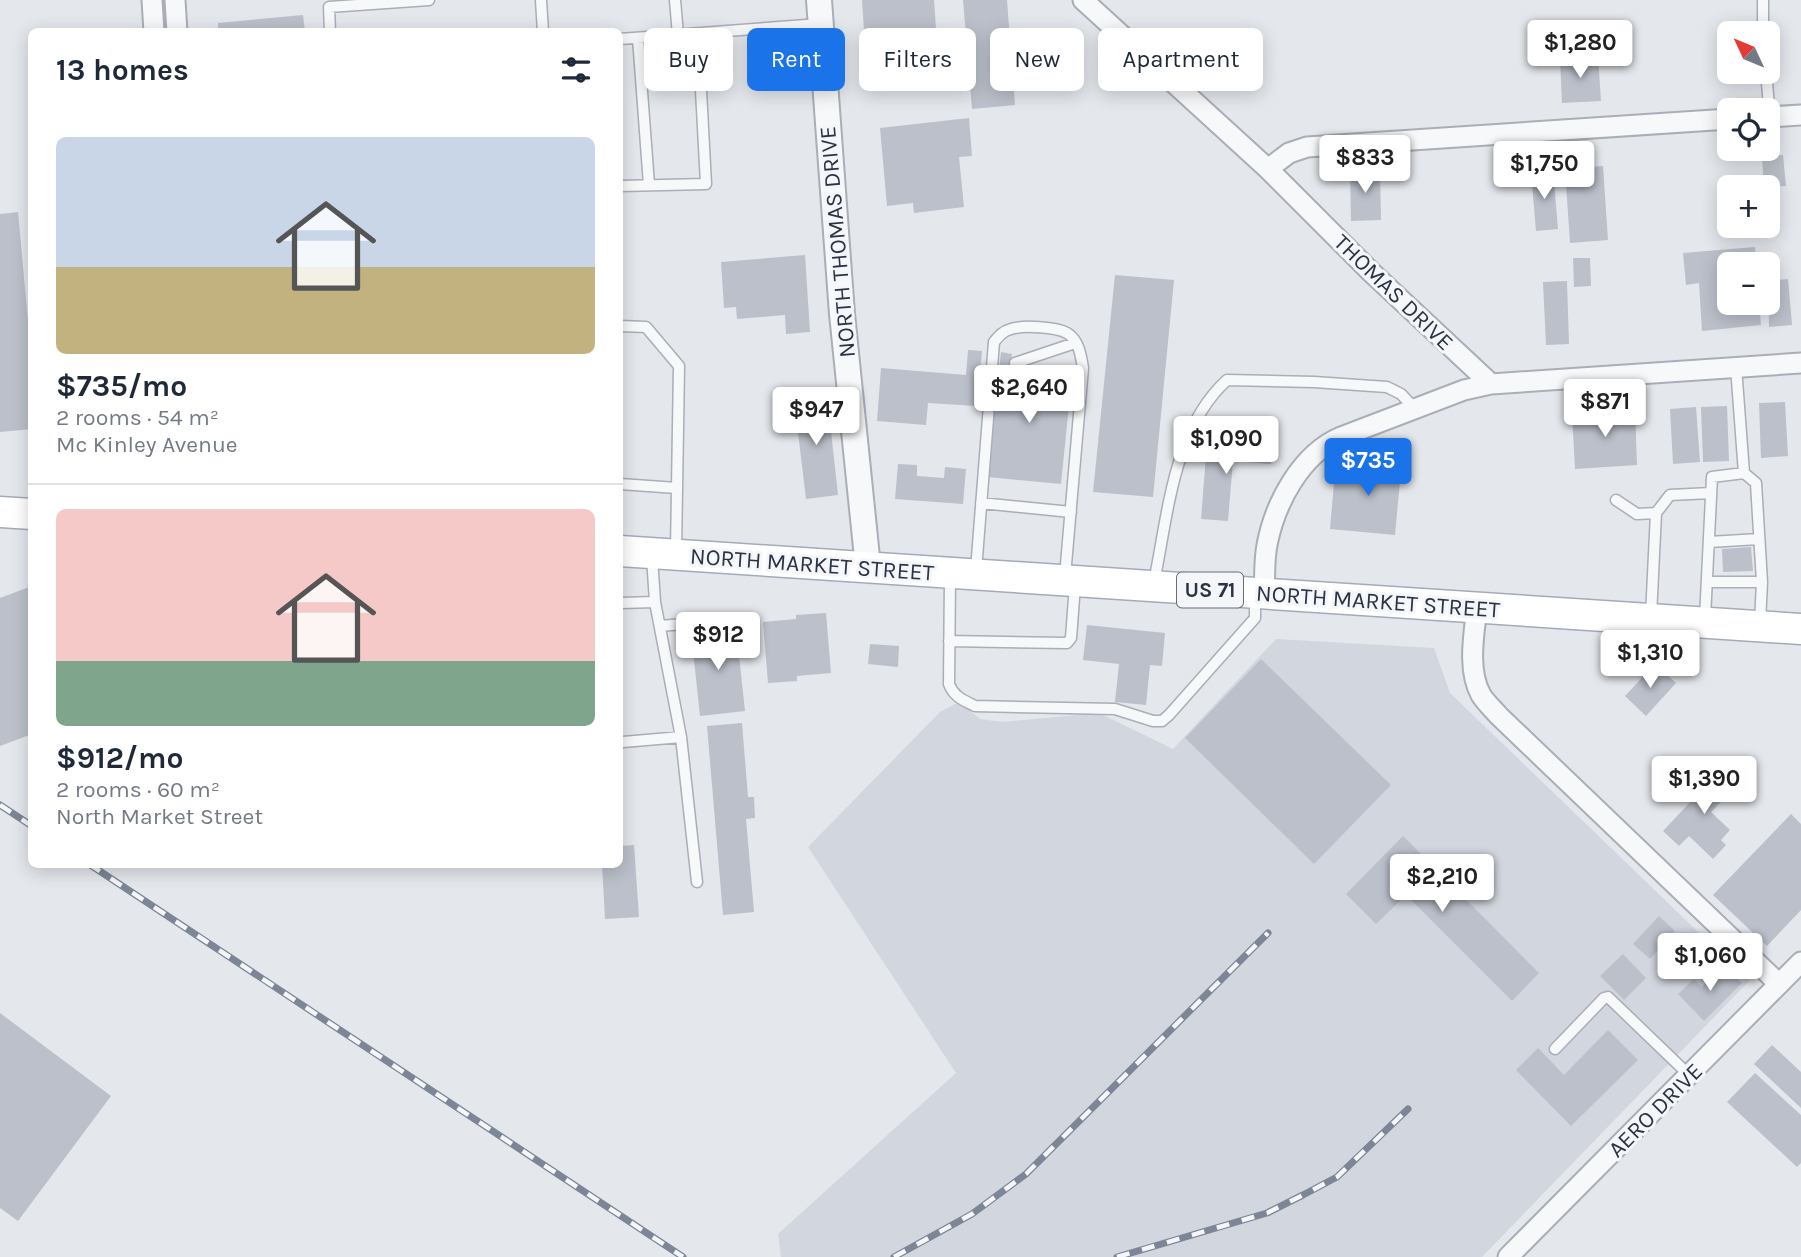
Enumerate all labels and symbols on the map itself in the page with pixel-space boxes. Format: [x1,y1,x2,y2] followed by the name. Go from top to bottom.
[1523,20,1637,80] pin: $1,280
[1717,21,1780,84] north arrow
[814,125,861,359] street label: NORTH THOMAS DRIVE
[1324,136,1406,195] pin: $833
[1487,142,1601,201] pin: $1,750
[1328,229,1459,356] street label: THOMAS DRIVE
[972,366,1086,425] pin: $2,640
[1564,380,1646,439] pin: $871
[775,388,857,447] pin: $947
[1169,416,1283,476] pin: $1,090
[1327,438,1409,498] pin: $735
[689,543,935,587] street label: NORTH MARKET STREET
[1177,572,1243,608] road number: US 71
[1255,580,1501,624] street label: NORTH MARKET STREET
[677,612,759,672] pin: $912
[1593,630,1707,690] pin: $1,310
[1647,756,1761,816] pin: $1,390
[1385,855,1499,914] pin: $2,210
[1653,934,1767,993] pin: $1,060
[1603,1058,1708,1163] street label: AERO DRIVE

